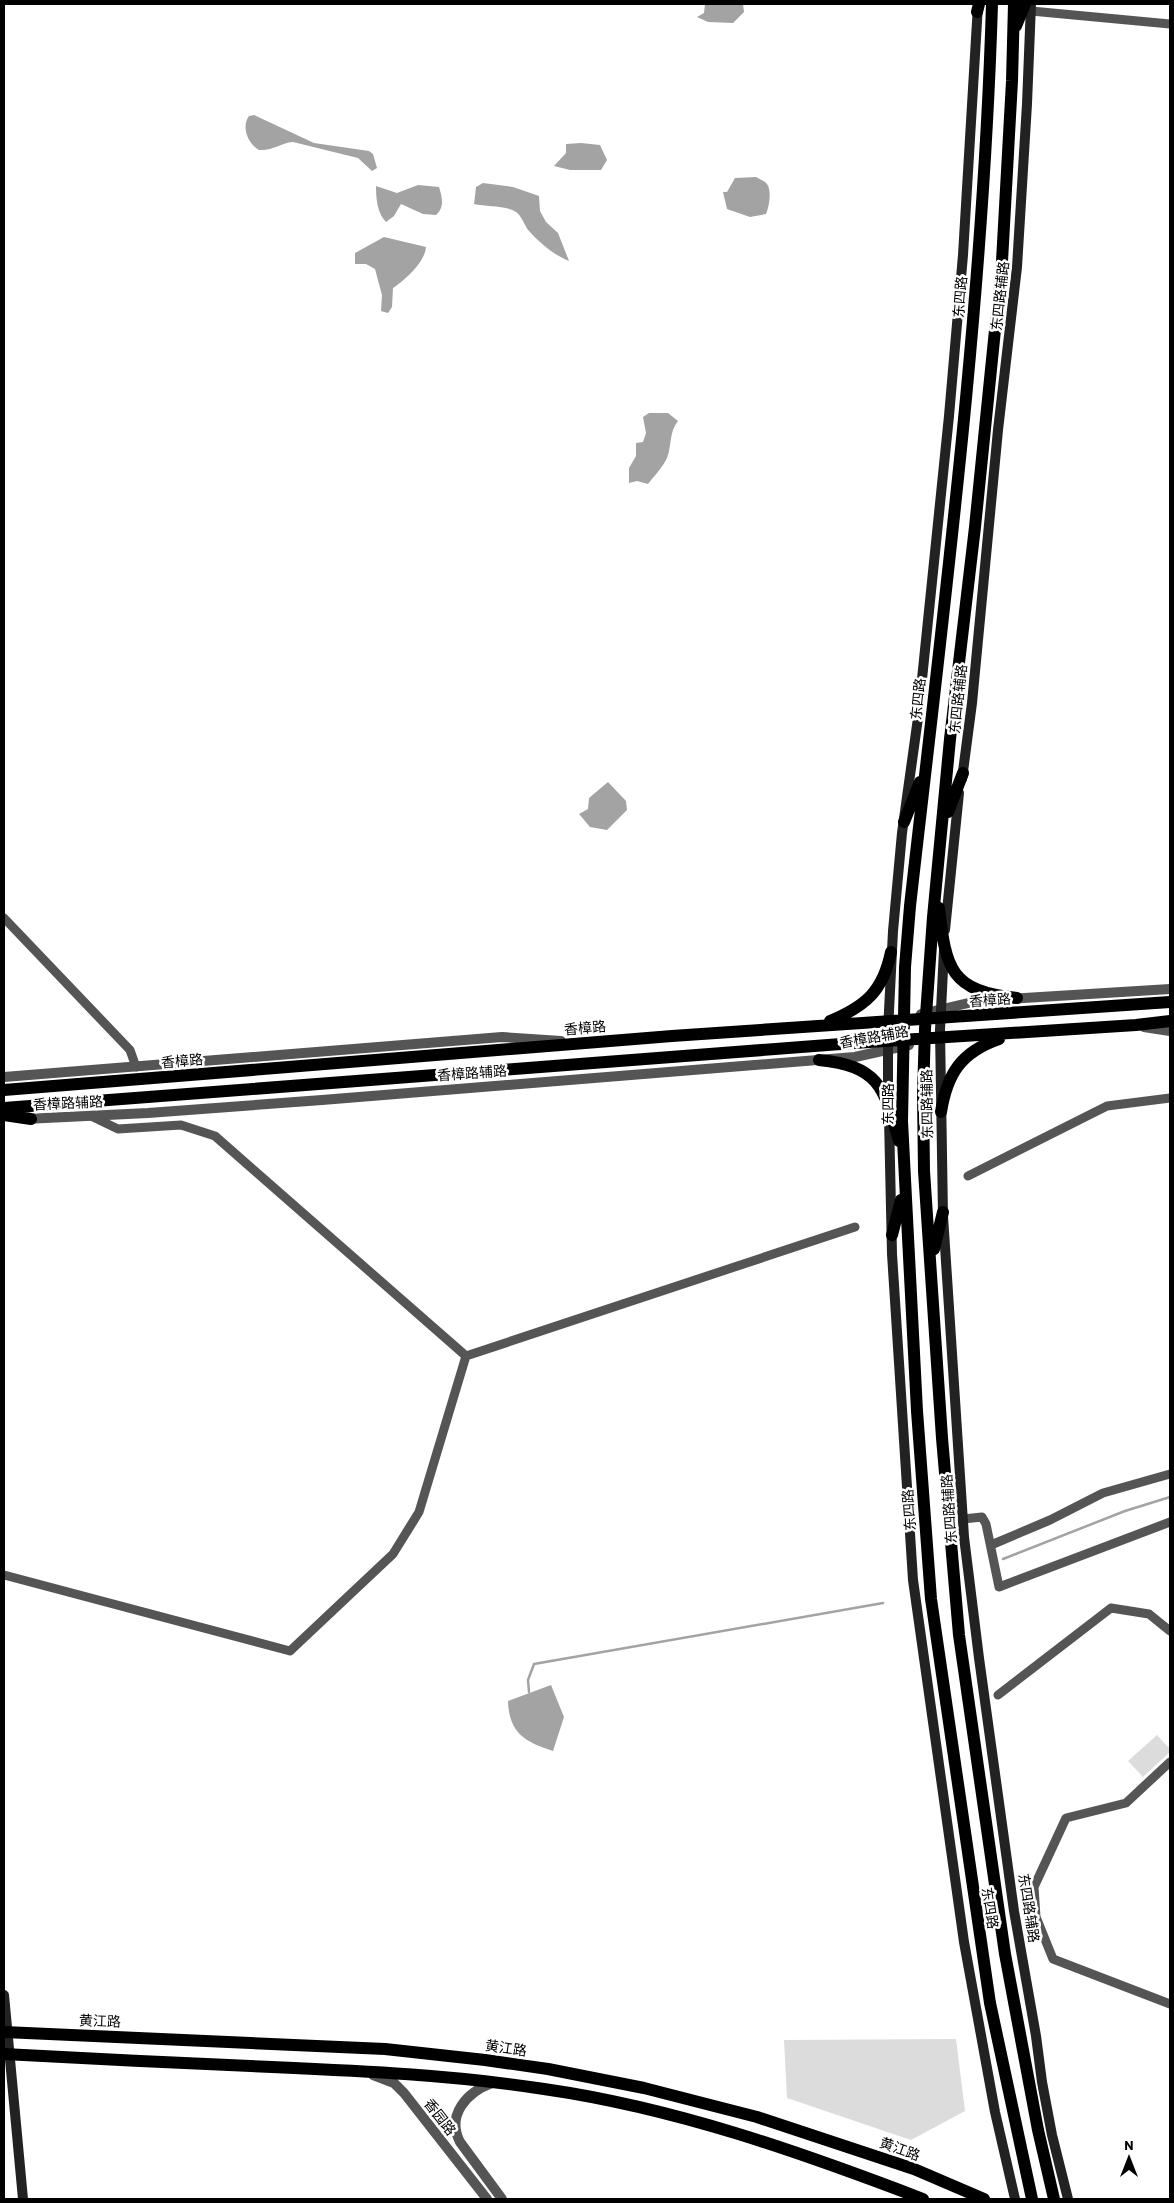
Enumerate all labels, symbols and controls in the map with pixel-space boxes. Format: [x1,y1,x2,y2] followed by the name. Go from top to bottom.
[987,260,1012,332] street label: 东四路辅路
[949,275,970,319] street label: 东四路
[945,663,970,735] street label: 东四路辅路
[907,677,928,721] street label: 东四路
[968,990,1012,1009] street label: 香樟路
[563,1017,607,1038] street label: 香樟路
[838,1022,910,1051] street label: 香樟路辅路
[160,1050,204,1071] street label: 香樟路
[436,1062,507,1083] street label: 香樟路辅路
[917,1069,936,1139] street label: 东四路辅路
[879,1083,896,1125] street label: 东四路
[33,1092,103,1113] street label: 香樟路辅路
[938,1474,959,1545] street label: 东四路辅路
[899,1488,918,1532] street label: 东四路
[1016,1872,1043,1944] street label: 东四路辅路
[979,1886,1002,1930] street label: 东四路
[79,2011,121,2030] street label: 黄江路
[484,2036,528,2059] street label: 黄江路
[421,2095,460,2138] street label: 香园路
[878,2133,923,2164] street label: 黄江路
[1104,2133,1154,2183] north arrow
[1124,2136,1134,2153] text: N

